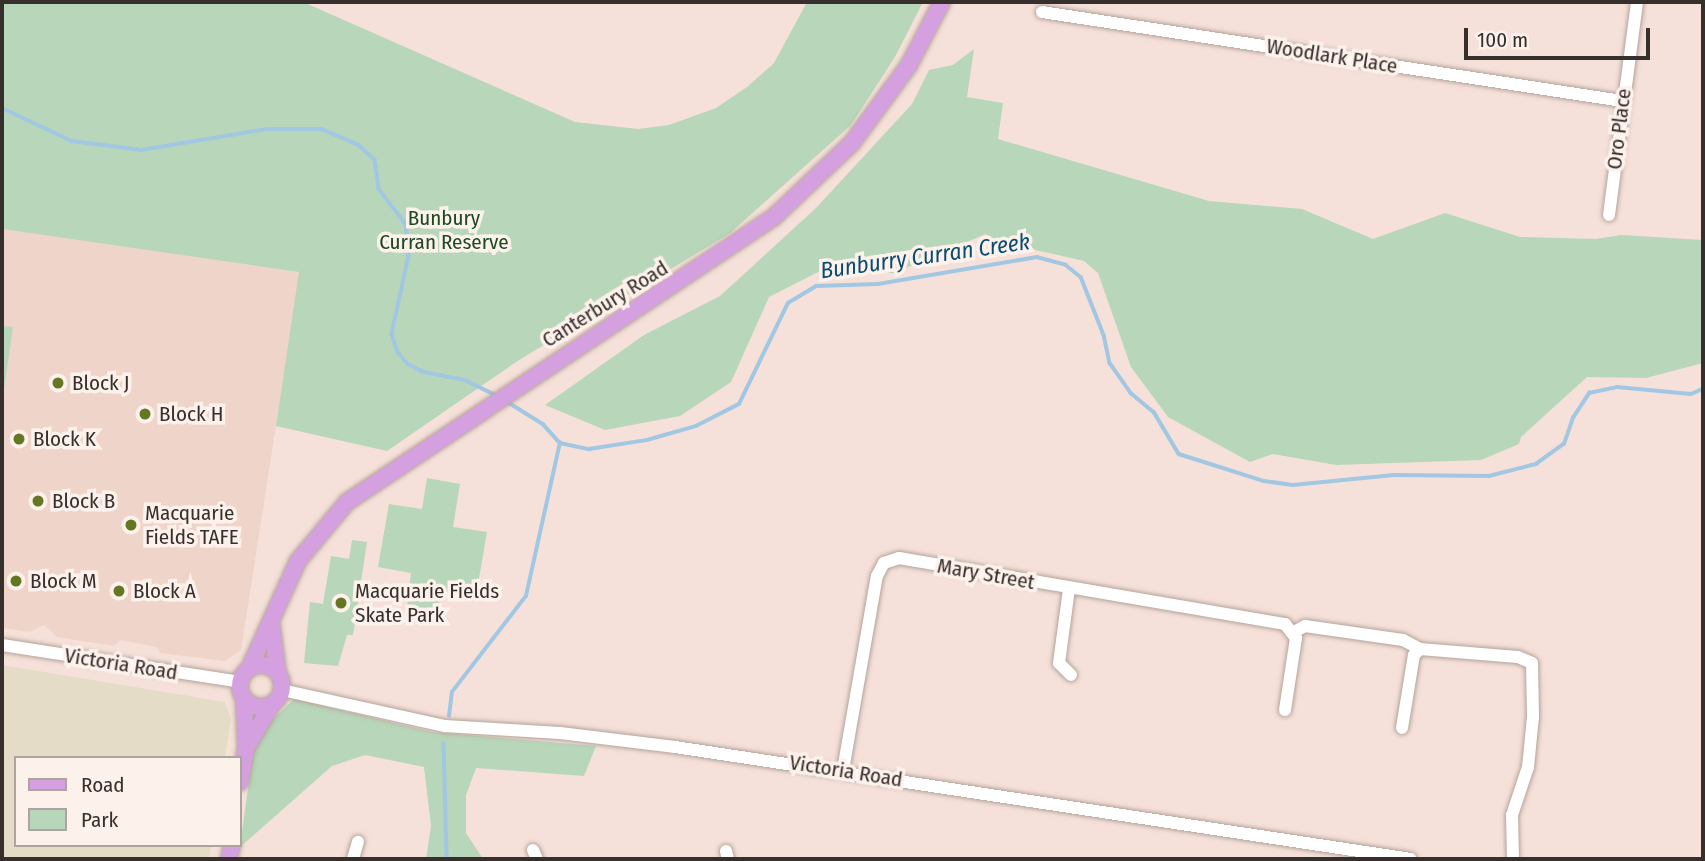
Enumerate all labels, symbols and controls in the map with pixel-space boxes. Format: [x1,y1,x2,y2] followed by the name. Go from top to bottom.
[1467,14,1652,58] scale bar
[1477,27,1528,53] text: 100 m
[1265,33,1399,79] street label: Woodlark Place
[1602,87,1636,171] street label: Oro Place
[379,205,509,255] park label: Bunbury Curran Reserve
[818,228,1032,284] water label: Bunburry Curran Creek
[538,255,672,353] street label: Canterbury Road
[72,370,129,396] place label: Block J
[50,375,66,391] marker: Block J
[159,401,223,427] place label: Block H
[137,406,153,422] marker: Block H
[33,426,96,452] place label: Block K
[11,431,27,447] marker: Block K
[52,488,115,514] place label: Block B
[30,493,46,509] marker: Block B
[145,500,239,550] place label: Macquarie Fields TAFE
[123,517,139,533] marker: Macquarie Fields TAFE
[935,553,1037,595] street label: Mary Street
[30,568,97,594] place label: Block M
[8,573,24,589] marker: Block M
[133,578,196,604] place label: Block A
[355,578,499,628] place label: Macquarie Fields Skate Park
[111,583,127,599] marker: Block A
[333,595,349,611] marker: Macquarie Fields Skate Park
[63,643,179,685] street label: Victoria Road
[788,750,904,792] street label: Victoria Road
[14,756,242,847] legend
[81,772,125,798] text: Road
[81,807,118,833] text: Park

